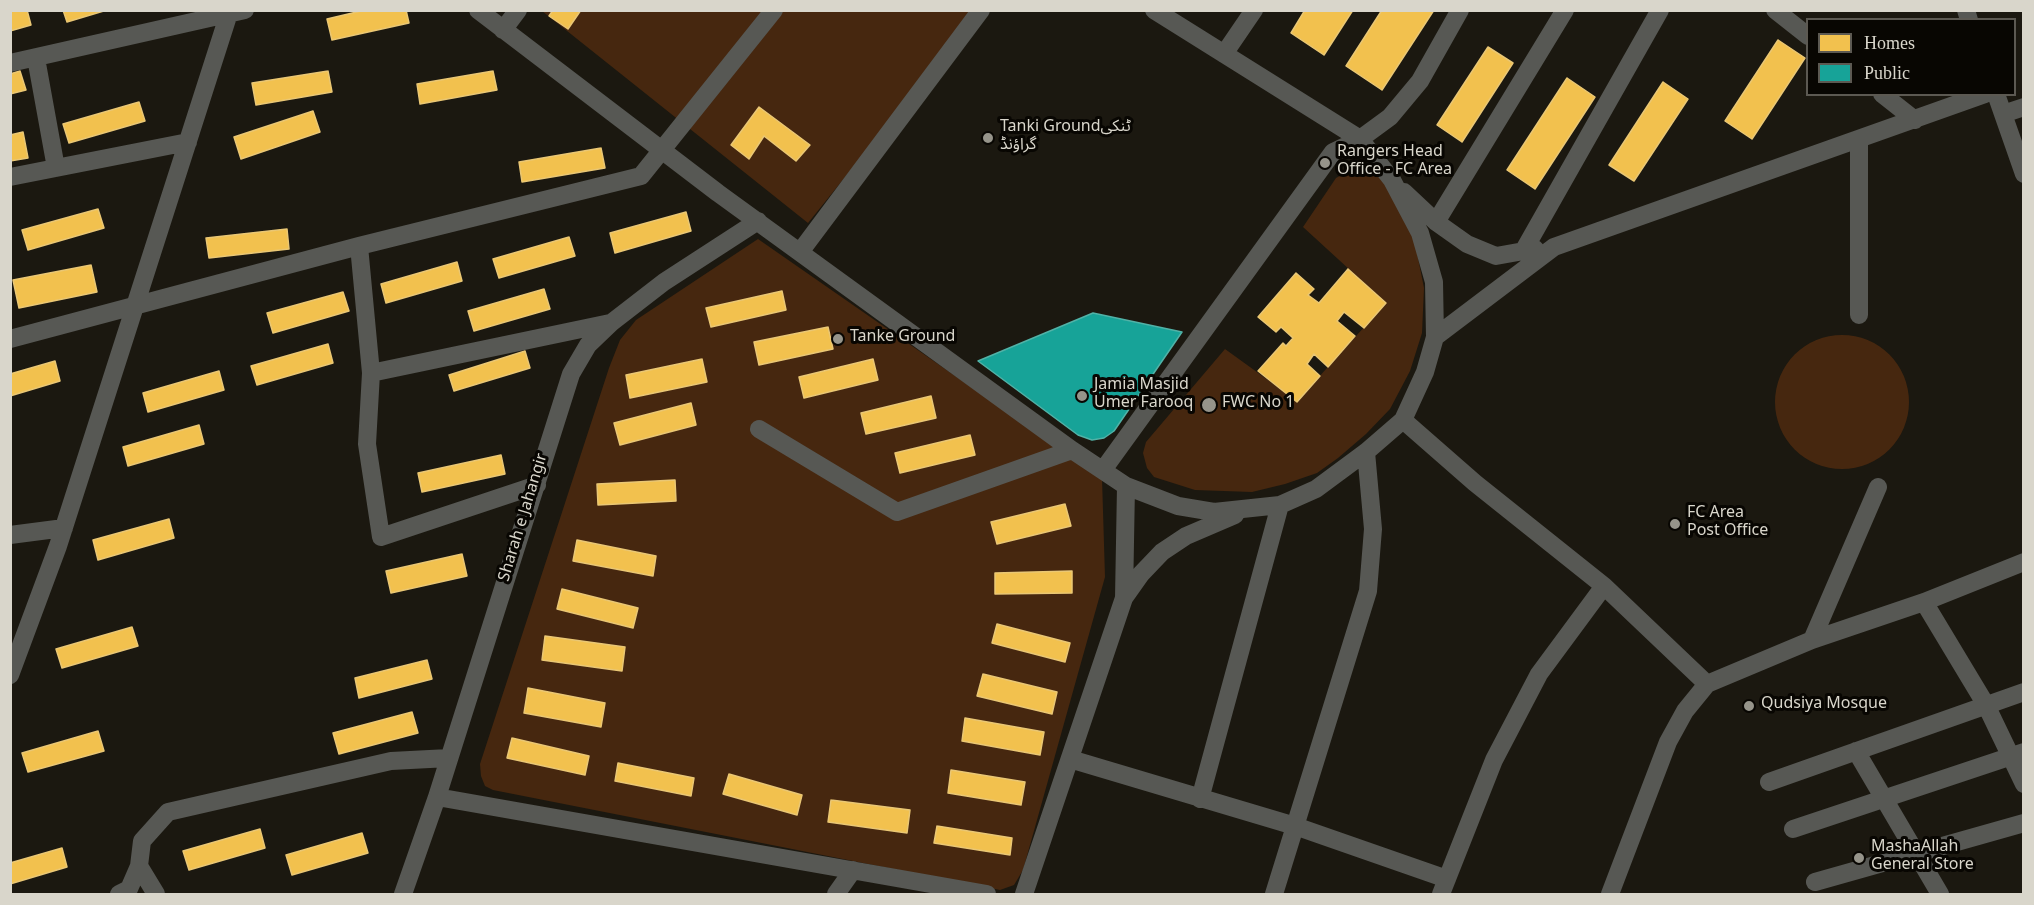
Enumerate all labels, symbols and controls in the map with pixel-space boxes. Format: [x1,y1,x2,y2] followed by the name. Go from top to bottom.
[1806,18,2016,96] legend
[1864,33,1915,53] text: Homes
[1864,63,1910,83] text: Public
[1000,119,1131,157] place label: Tanki Groundٹنکی گراؤنڈ
[981,131,995,145] marker: Tanki Groundٹنکی گراؤنڈ
[1337,144,1452,182] place label: Rangers Head Office - FC Area
[1318,156,1332,170] marker: Rangers Head Office - FC Area
[850,329,955,349] place label: Tanke Ground
[831,332,845,346] marker: Tanke Ground
[1094,377,1193,415] place label: Jamia Masjid Umer Farooq
[1075,389,1089,403] marker: Jamia Masjid Umer Farooq
[1222,395,1294,415] place label: FWC No 1
[1200,396,1218,414] marker: FWC No 1
[496,452,554,584] street label: Sharah e Jahangir
[1687,505,1768,543] place label: FC Area Post Office
[1668,517,1682,531] marker: FC Area Post Office
[1761,696,1887,716] place label: Qudsiya Mosque
[1742,699,1756,713] marker: Qudsiya Mosque
[1871,839,1974,877] place label: MashaAllah General Store
[1852,851,1866,865] marker: MashaAllah General Store

